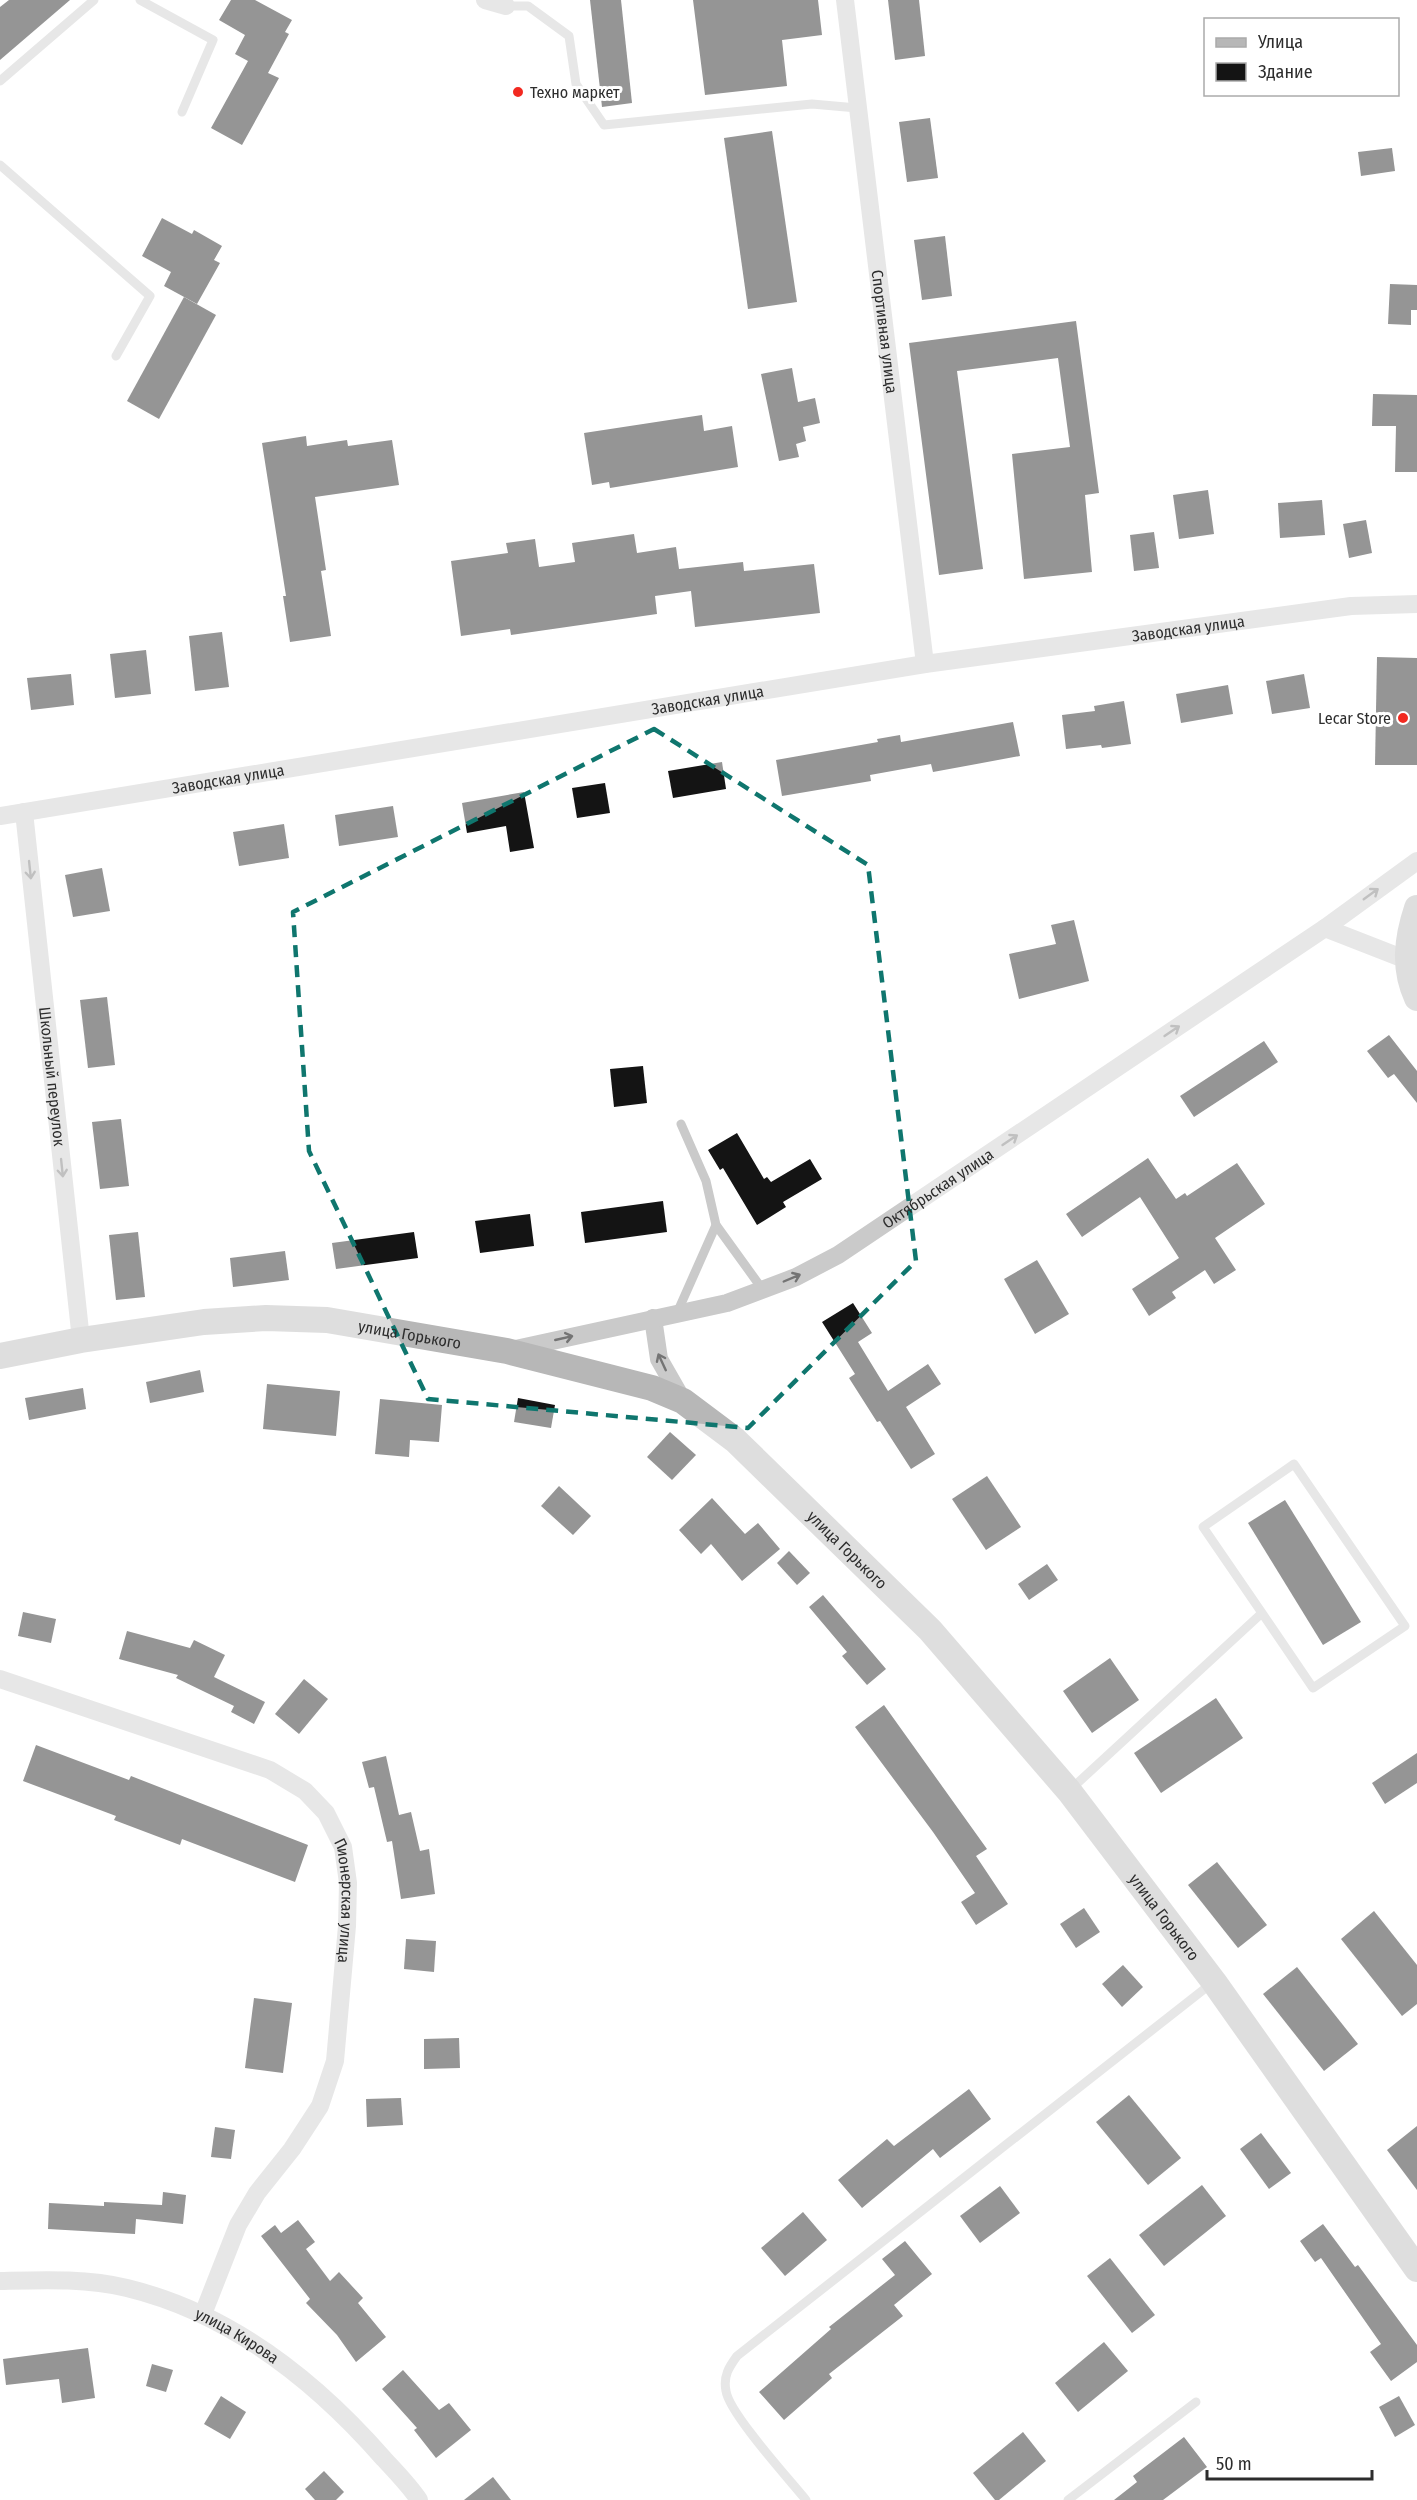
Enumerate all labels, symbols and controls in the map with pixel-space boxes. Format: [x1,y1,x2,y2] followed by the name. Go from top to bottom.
[1204,18,1399,96] legend
[1257,31,1303,53] text: Улица
[1258,61,1313,83] text: Здание
[530,83,620,102] place label: Техно маркет
[511,85,525,99] marker: Техно маркет
[868,269,902,395] street label: Спортивная улица
[1131,611,1246,645] street label: Заводская улица
[650,681,765,718] street label: Заводская улица
[1318,709,1391,728] place label: Lecar Store
[1396,711,1410,725] marker: Lecar Store
[170,760,286,797] street label: Заводская улица
[25,859,36,879] one-way arrow
[1363,888,1379,901] one-way arrow
[36,1006,70,1148] street label: Школьный переулок
[1163,1025,1179,1037] one-way arrow
[1001,1134,1017,1146] one-way arrow
[878,1144,997,1232] street label: Октябрьская улица
[57,1158,68,1178] one-way arrow
[783,1272,801,1283] one-way arrow
[357,1316,463,1352] street label: улица Горького
[554,1332,573,1344] one-way arrow
[655,1353,667,1371] one-way arrow
[804,1507,891,1593] street label: улица Горького
[331,1835,358,1964] street label: Пионерская улица
[1126,1870,1204,1964] street label: улица Горького
[192,2303,283,2367] street label: улица Кирова
[1207,2443,1372,2481] scale bar
[1216,2453,1252,2475] text: 50 m

